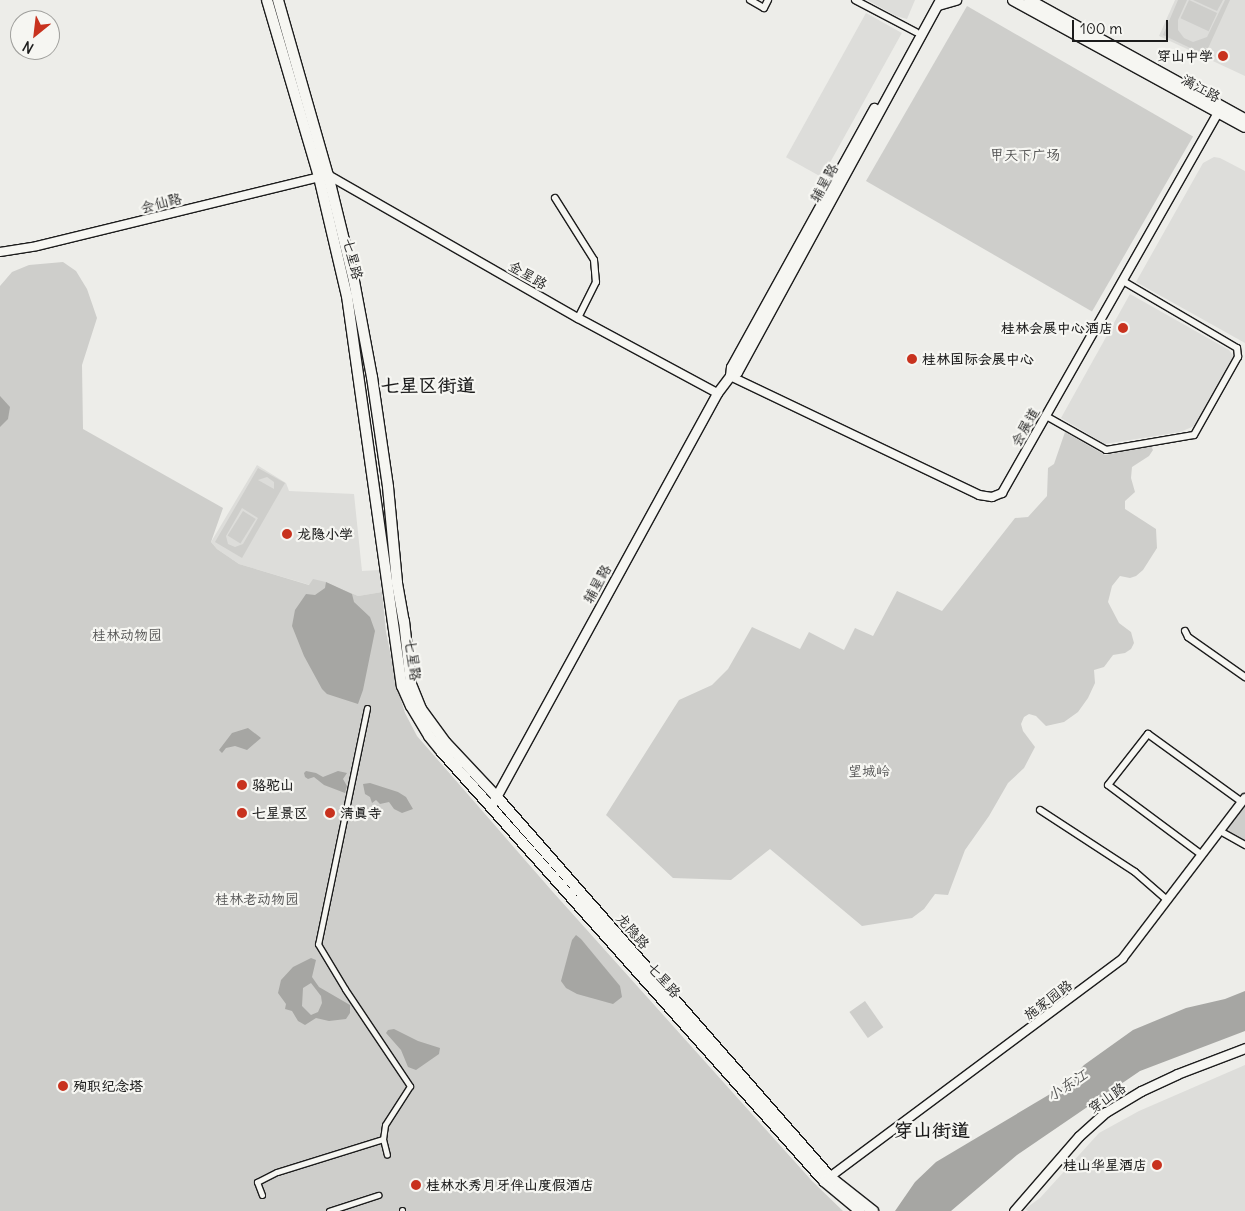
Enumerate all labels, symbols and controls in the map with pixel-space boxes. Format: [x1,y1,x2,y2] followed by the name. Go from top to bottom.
[10,10,60,60] north arrow
[1075,10,1171,42] scale bar
[1080,19,1122,38] text: 100 m
[20,37,37,57] text: N
[1157,48,1213,64] place label: 穿山中学
[1217,50,1229,62] marker: 穿山中学
[1179,70,1223,106] street label: 漓江路
[990,147,1060,163] park label: 甲天下广场
[806,161,842,205] street label: 辅星路
[139,190,183,216] street label: 会仙路
[340,237,366,281] street label: 七星路
[506,257,550,293] street label: 金星路
[1001,320,1113,336] place label: 桂林会展中心酒店
[1117,322,1129,334] marker: 桂林会展中心酒店
[922,351,1034,367] place label: 桂林国际会展中心
[906,353,918,365] marker: 桂林国际会展中心
[381,375,475,397] district label: 七星区街道
[1007,405,1043,449] street label: 会展道
[297,526,353,542] place label: 龙隐小学
[281,528,293,540] marker: 龙隐小学
[579,562,615,606] street label: 辅星路
[92,627,162,643] park label: 桂林动物园
[402,638,424,682] street label: 七星路
[848,763,890,779] park label: 望城岭
[252,777,294,793] place label: 骆驼山
[236,779,248,791] marker: 骆驼山
[252,805,308,821] place label: 七星景区
[340,805,382,821] place label: 清真寺
[236,807,248,819] marker: 七星景区
[324,807,336,819] marker: 清真寺
[215,891,299,907] park label: 桂林老动物园
[613,910,653,952] street label: 龙隐路
[644,959,684,1001] street label: 七星路
[1021,976,1075,1024] street label: 施家园路
[1043,1065,1091,1105] water label: 小东江
[73,1078,143,1094] place label: 殉职纪念塔
[1085,1079,1129,1117] street label: 穿山路
[57,1080,69,1092] marker: 殉职纪念塔
[894,1120,970,1142] district label: 穿山街道
[1063,1157,1147,1173] place label: 桂山华星酒店
[1151,1159,1163,1171] marker: 桂山华星酒店
[426,1177,594,1193] place label: 桂林水秀月牙伴山度假酒店
[410,1179,422,1191] marker: 桂林水秀月牙伴山度假酒店

